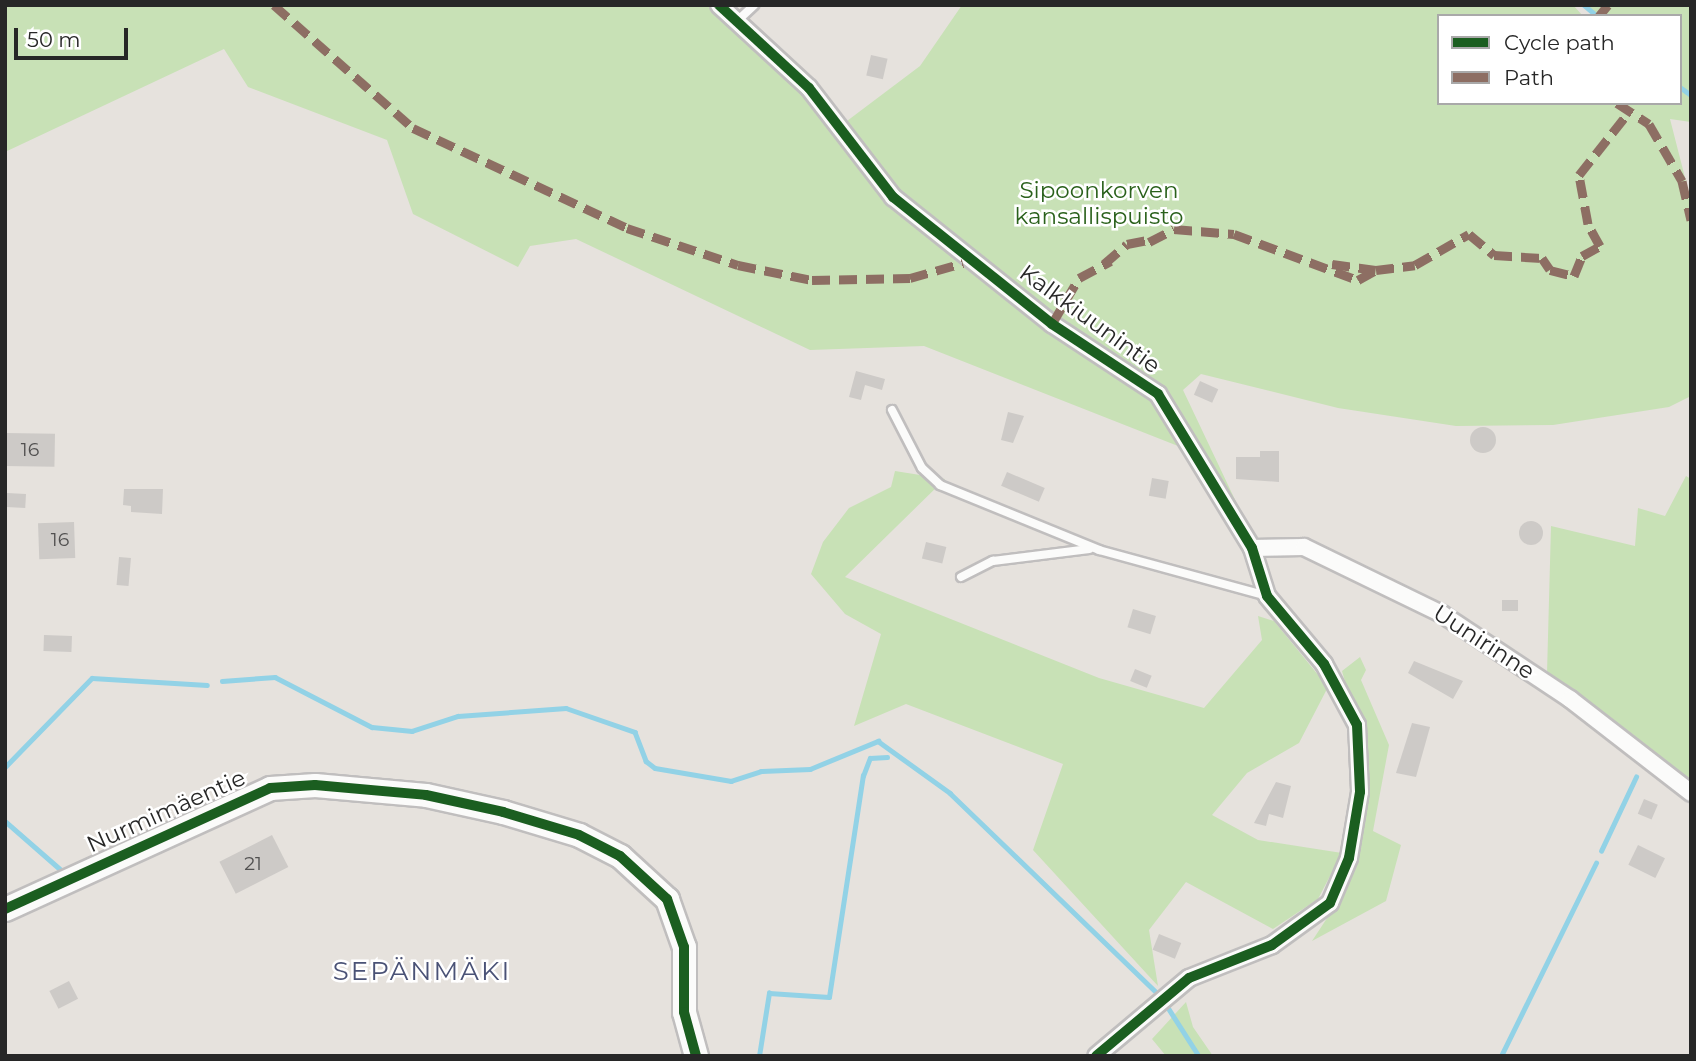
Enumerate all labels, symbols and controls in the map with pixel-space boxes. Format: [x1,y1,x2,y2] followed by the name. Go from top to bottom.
[18,14,131,58] scale bar
[1437,14,1682,105] legend
[27,27,81,52] text: 50 m
[1504,30,1615,55] text: Cycle path
[1504,65,1554,90] text: Path
[1014,176,1184,230] park label: Sipoonkorven kansallispuisto
[1014,259,1166,379] street label: Kalkkiuunintie
[21,439,39,461] house number: 16
[51,529,69,551] house number: 16
[1428,599,1540,685] street label: Uunirinne
[82,764,250,858] street label: Nurmimäentie
[244,853,262,875] house number: 21
[334,956,510,988] district label: SEPÄNMÄKI

